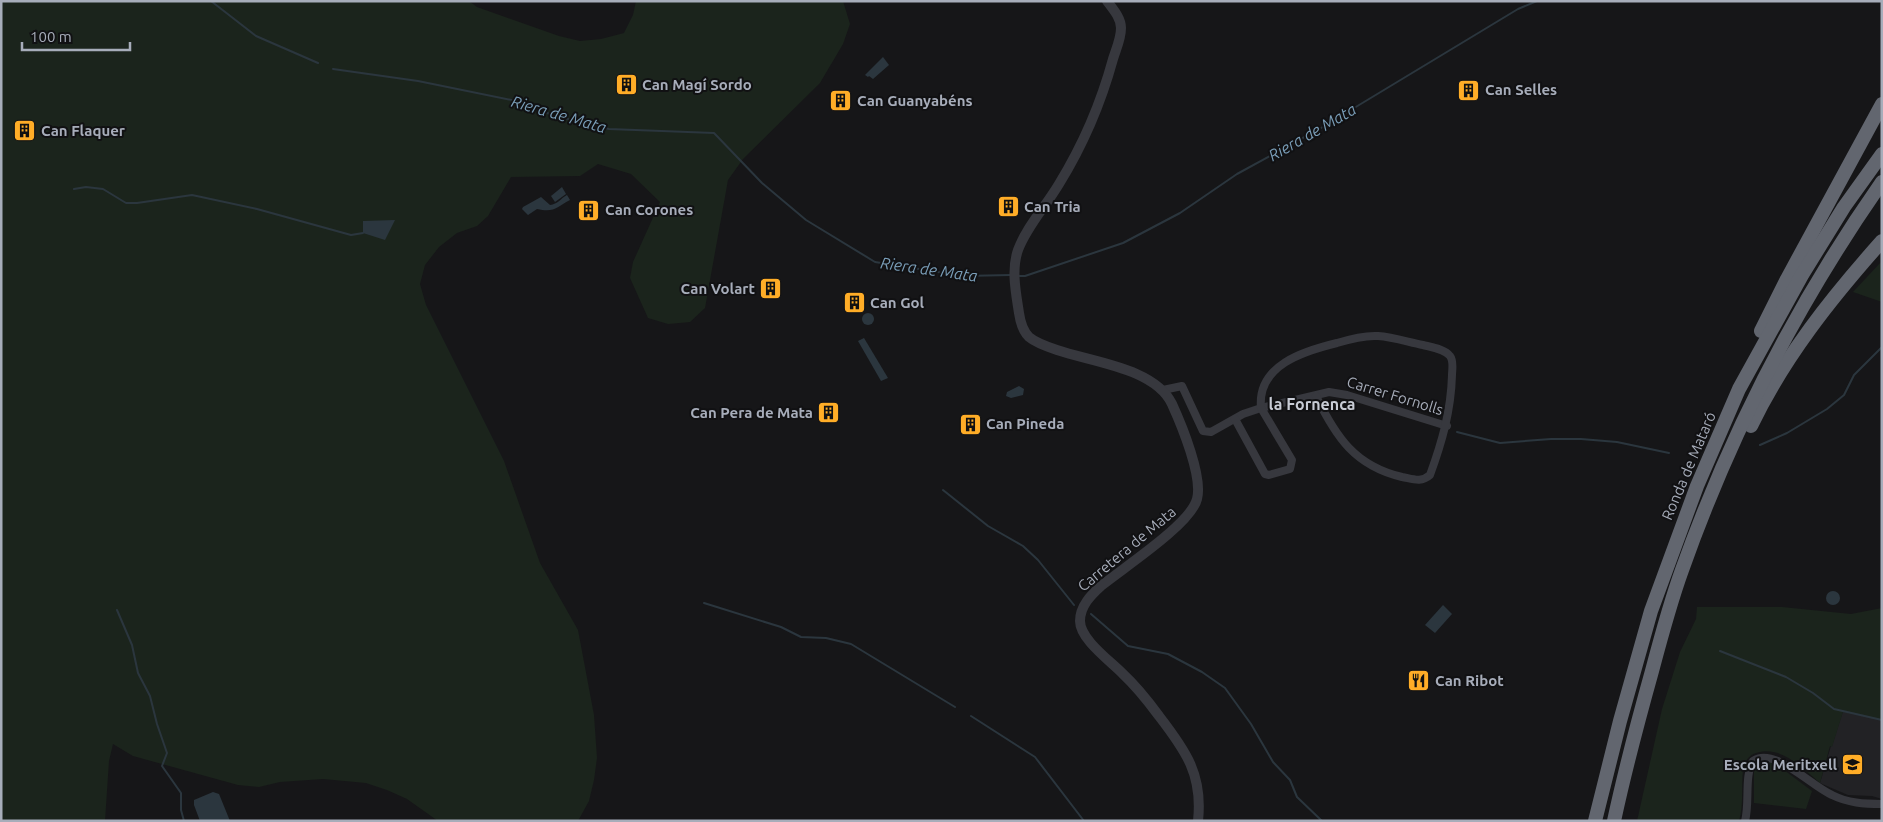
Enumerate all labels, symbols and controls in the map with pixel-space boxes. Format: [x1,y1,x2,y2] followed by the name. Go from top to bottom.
[22,20,130,52] scale bar
[30,28,72,45] text: 100 m
[614,73,638,97] building icon: Can Magí Sordo
[642,76,752,93] place label: Can Magí Sordo
[1457,78,1481,102] building icon: Can Selles
[1485,81,1557,98] place label: Can Selles
[829,89,853,113] building icon: Can Guanyabéns
[509,92,609,136] water label: Riera de Mata
[857,92,973,109] place label: Can Guanyabéns
[1265,100,1359,164] water label: Riera de Mata
[13,119,37,143] building icon: Can Flaquer
[41,122,126,139] place label: Can Flaquer
[996,195,1020,219] building icon: Can Tria
[577,198,601,222] building icon: Can Corones
[1024,198,1081,215] place label: Can Tria
[605,201,693,218] place label: Can Corones
[879,253,979,285] water label: Riera de Mata
[759,277,783,301] building icon: Can Volart
[681,280,756,297] place label: Can Volart
[842,291,866,315] building icon: Can Gol
[870,294,925,311] place label: Can Gol
[1345,373,1445,418] street label: Carrer Fornolls
[1269,395,1355,413] district label: la Fornenca
[817,401,841,425] building icon: Can Pera de Mata
[690,404,813,421] place label: Can Pera de Mata
[1658,409,1719,522] street label: Ronda de Mataró
[958,412,982,436] building icon: Can Pineda
[986,415,1064,432] place label: Can Pineda
[1074,503,1179,594] street label: Carretera de Mata
[1407,669,1431,693] restaurant icon: Can Ribot
[1435,672,1504,689] place label: Can Ribot
[1841,753,1865,777] school or university icon: Escola Meritxell
[1724,756,1837,773] place label: Escola Meritxell

